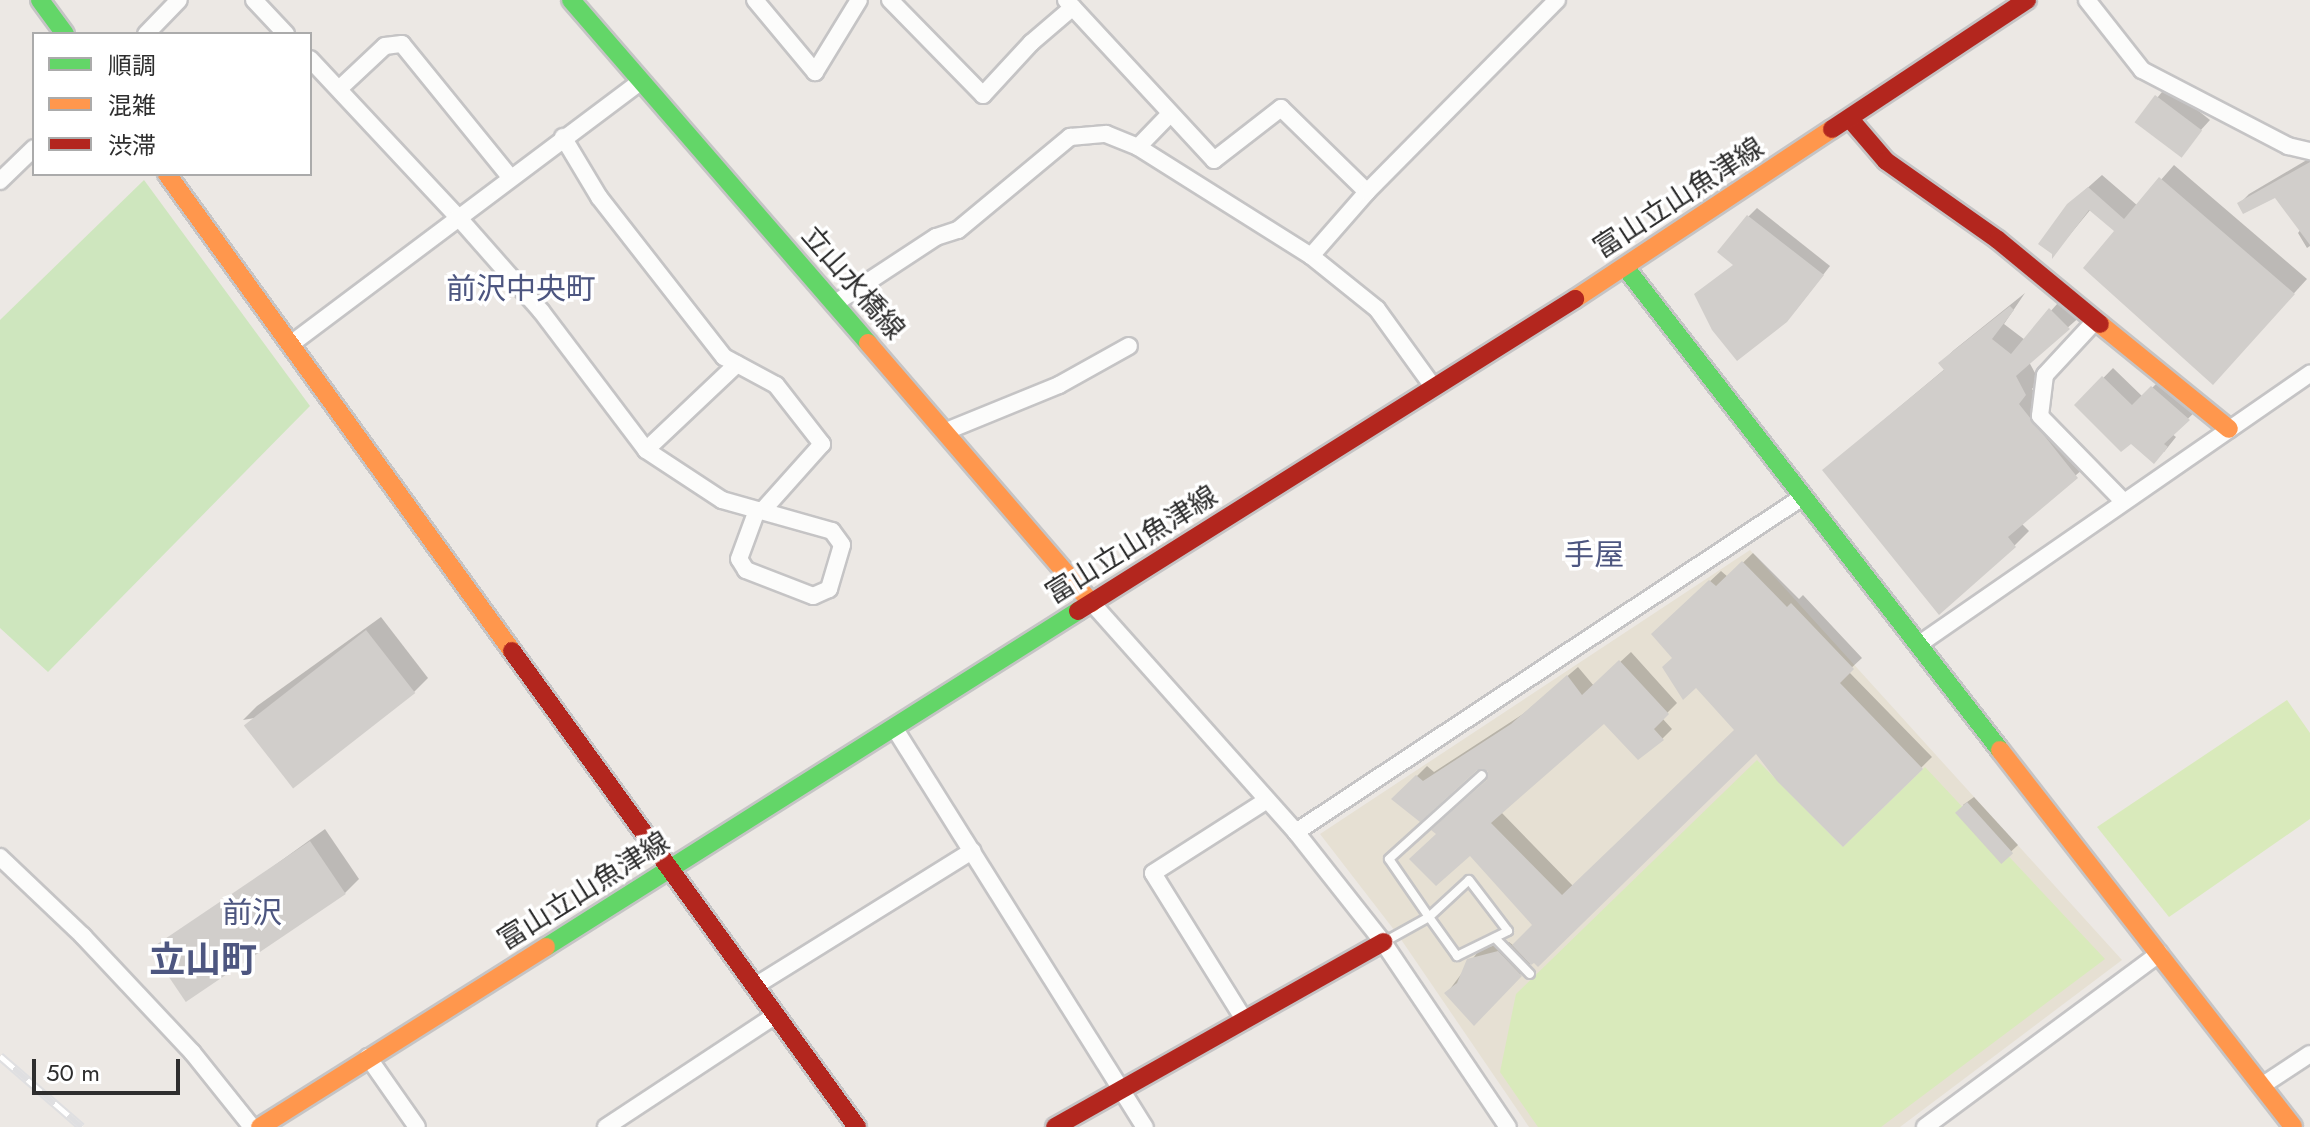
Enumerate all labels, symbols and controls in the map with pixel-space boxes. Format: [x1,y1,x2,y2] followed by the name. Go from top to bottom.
[32,32,312,176] legend
[108,48,156,83] text: 順調
[108,88,156,123] text: 混雑
[108,128,156,163] text: 渋滞
[1588,131,1770,265] street label: 富山立山魚津線
[794,219,912,347] street label: 立山水橋線
[446,271,596,307] district label: 前沢中央町
[1040,479,1224,611] street label: 富山立山魚津線
[1564,537,1624,573] district label: 手屋
[492,825,676,957] street label: 富山立山魚津線
[222,895,282,931] district label: 前沢
[149,938,257,982] district label: 立山町
[36,1043,184,1093] scale bar
[46,1055,100,1090] text: 50 m

